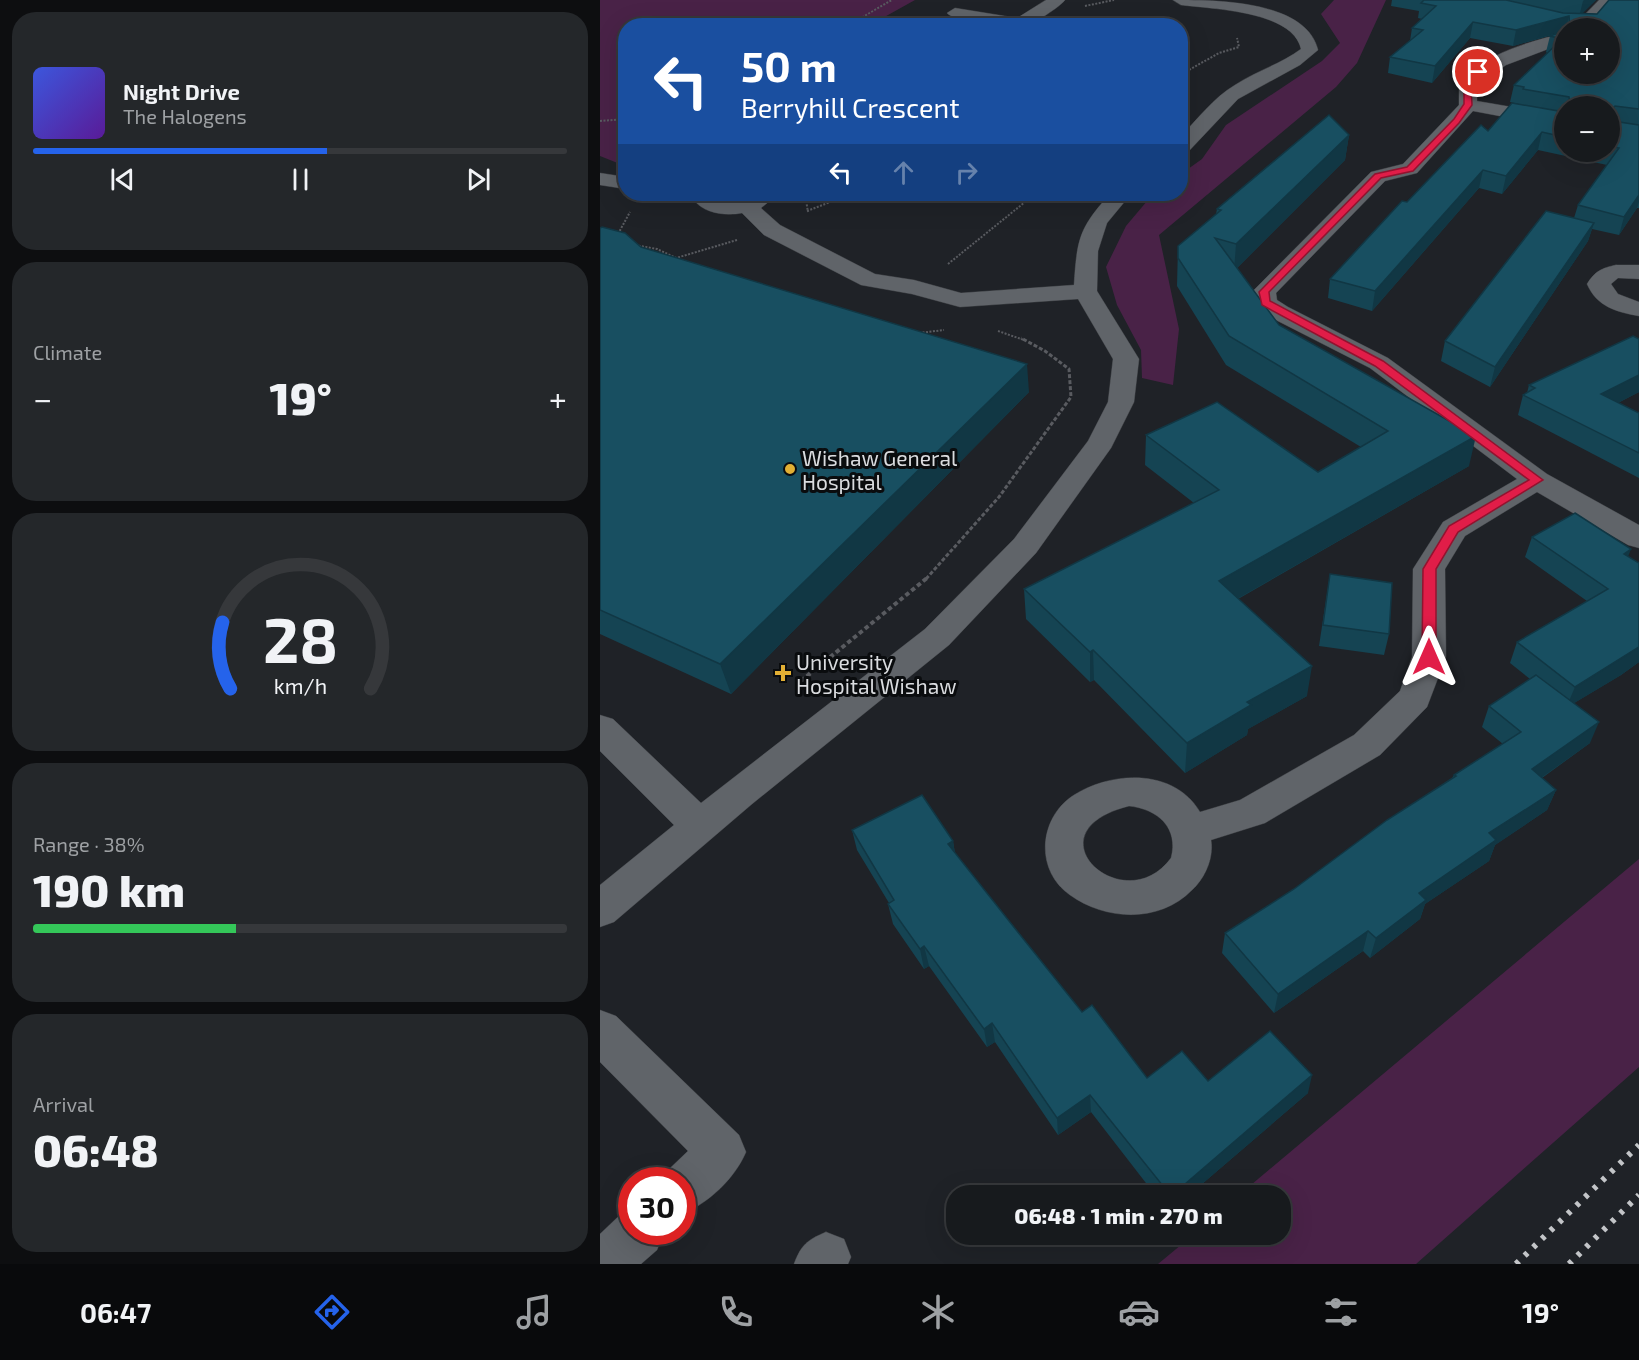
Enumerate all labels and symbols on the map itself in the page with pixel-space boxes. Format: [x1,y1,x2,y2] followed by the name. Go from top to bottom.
[1452,46,1503,97] pin
[802,445,958,494] place label: Wishaw General Hospital
[783,462,797,476] marker: Wishaw General Hospital
[1397,625,1461,689] position arrow
[796,649,956,698] place label: University Hospital Wishaw
[774,664,792,682] marker: University Hospital Wishaw
[618,1167,696,1245] speed limit sign: 30

